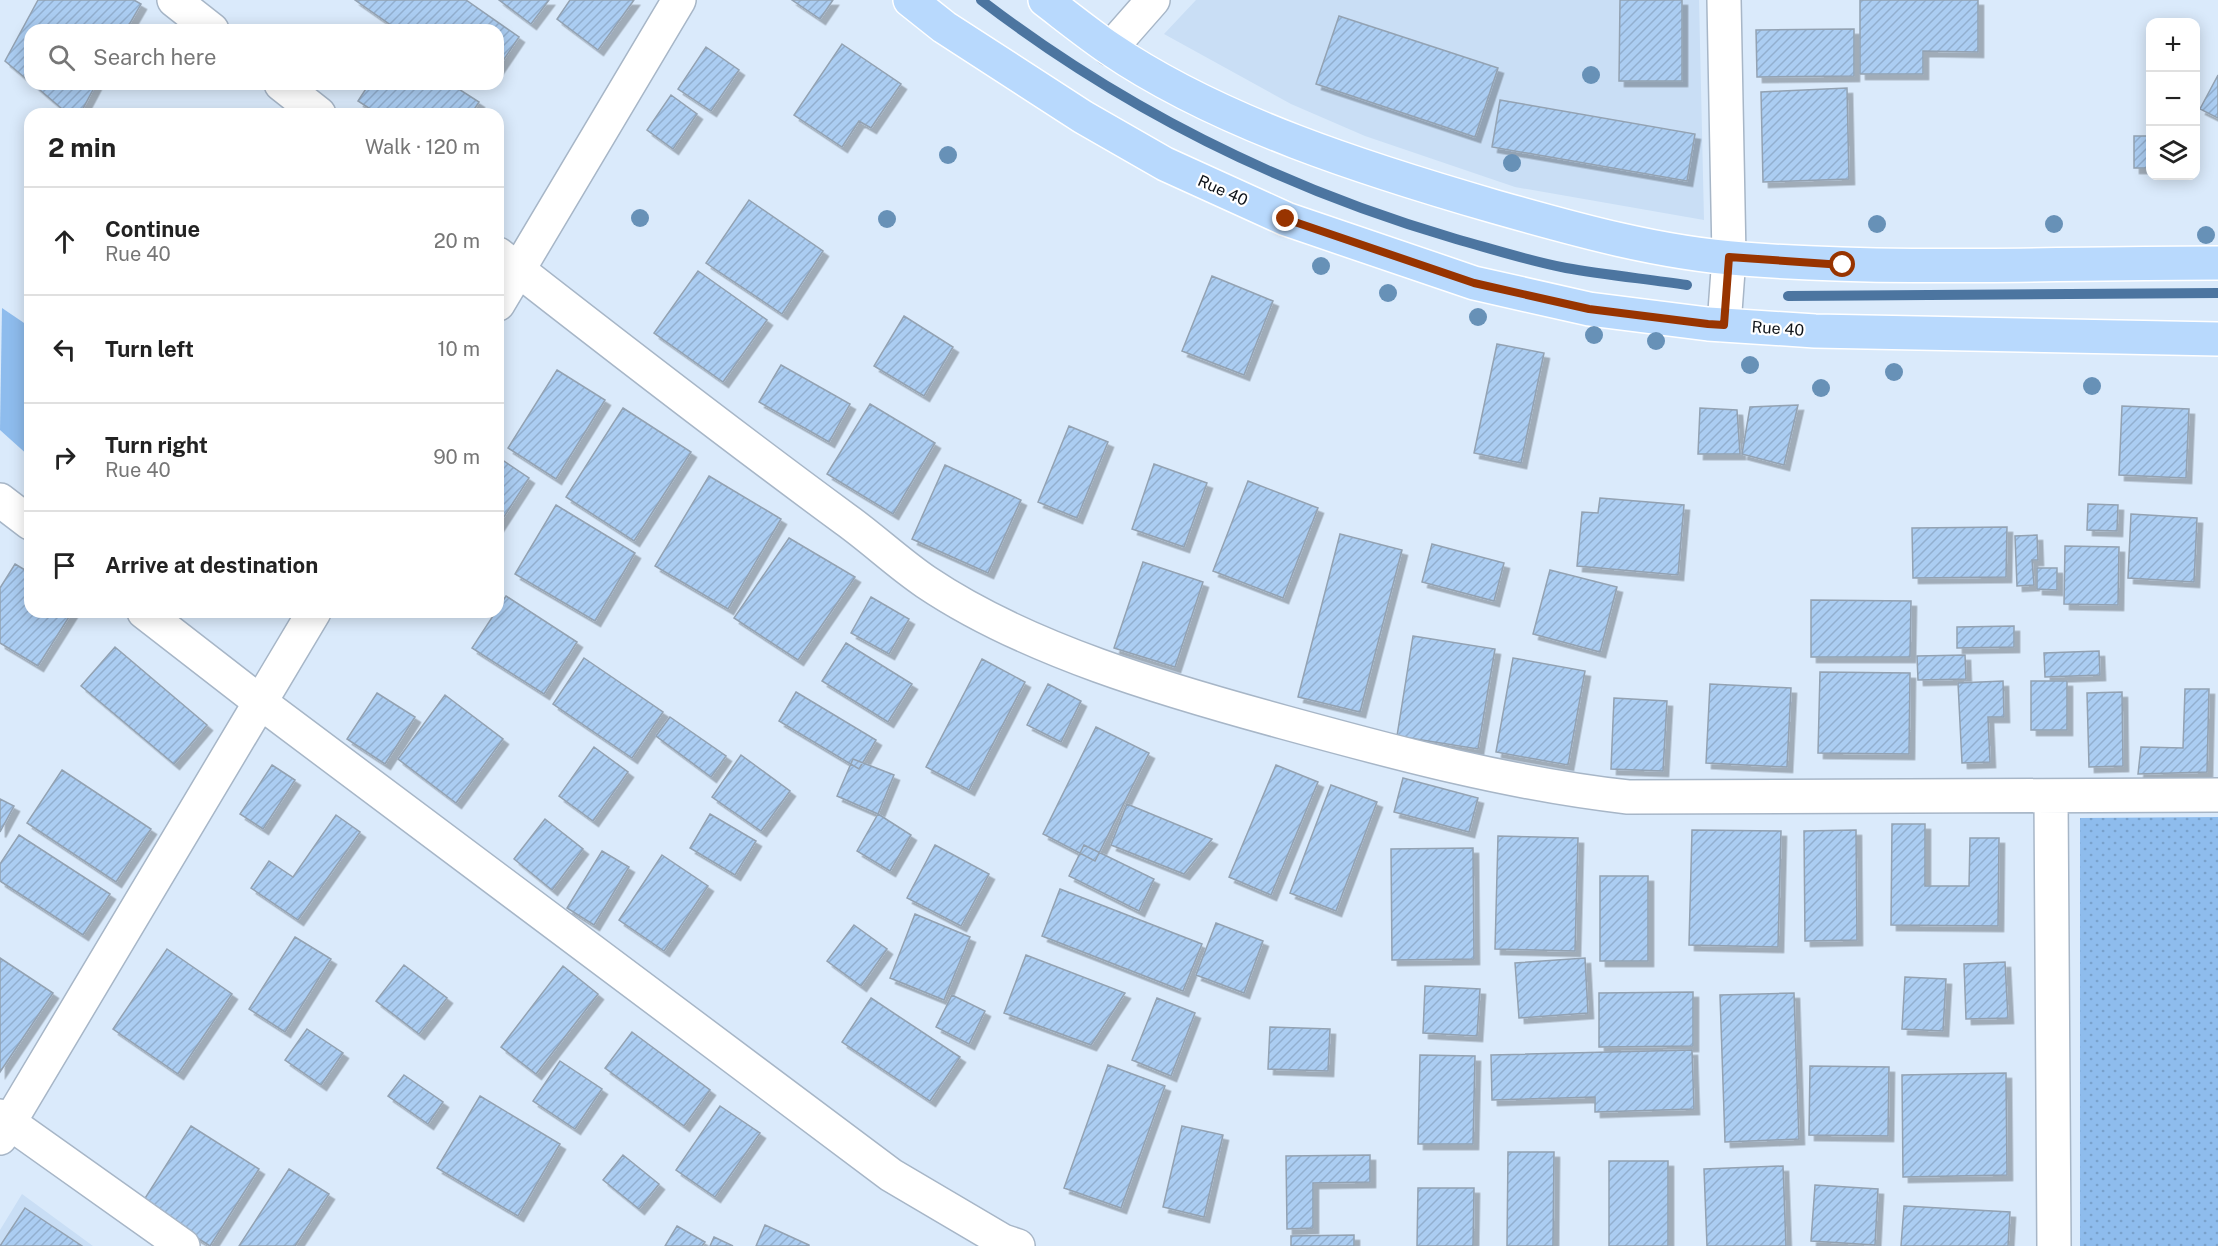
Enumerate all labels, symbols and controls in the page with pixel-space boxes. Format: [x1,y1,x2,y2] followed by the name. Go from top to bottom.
[2146,18,2200,180] map controls
[2146,18,2200,72] button: +
[24,24,504,90] search box
[45,41,78,74] icon: search
[93,44,217,70] text: Search here
[2146,72,2200,126] button: −
[2146,126,2200,180] button: layers
[48,132,116,163] text: 2 min
[365,135,480,159] text: Walk · 120 m
[1195,171,1251,210] street label: Rue 40
[1272,205,1298,231] route end
[105,216,200,242] text: Continue
[48,225,81,258] icon: ahead
[434,229,480,253] text: 20 m
[105,242,171,266] text: Rue 40
[1829,251,1855,277] route start
[1751,317,1805,340] street label: Rue 40
[48,333,81,366] icon: left
[105,336,194,362] text: Turn left
[437,337,480,361] text: 10 m
[105,432,208,458] text: Turn right
[48,441,81,474] icon: right
[433,445,480,469] text: 90 m
[105,458,171,482] text: Rue 40
[48,549,81,582] icon: arrive
[105,552,318,578] text: Arrive at destination

